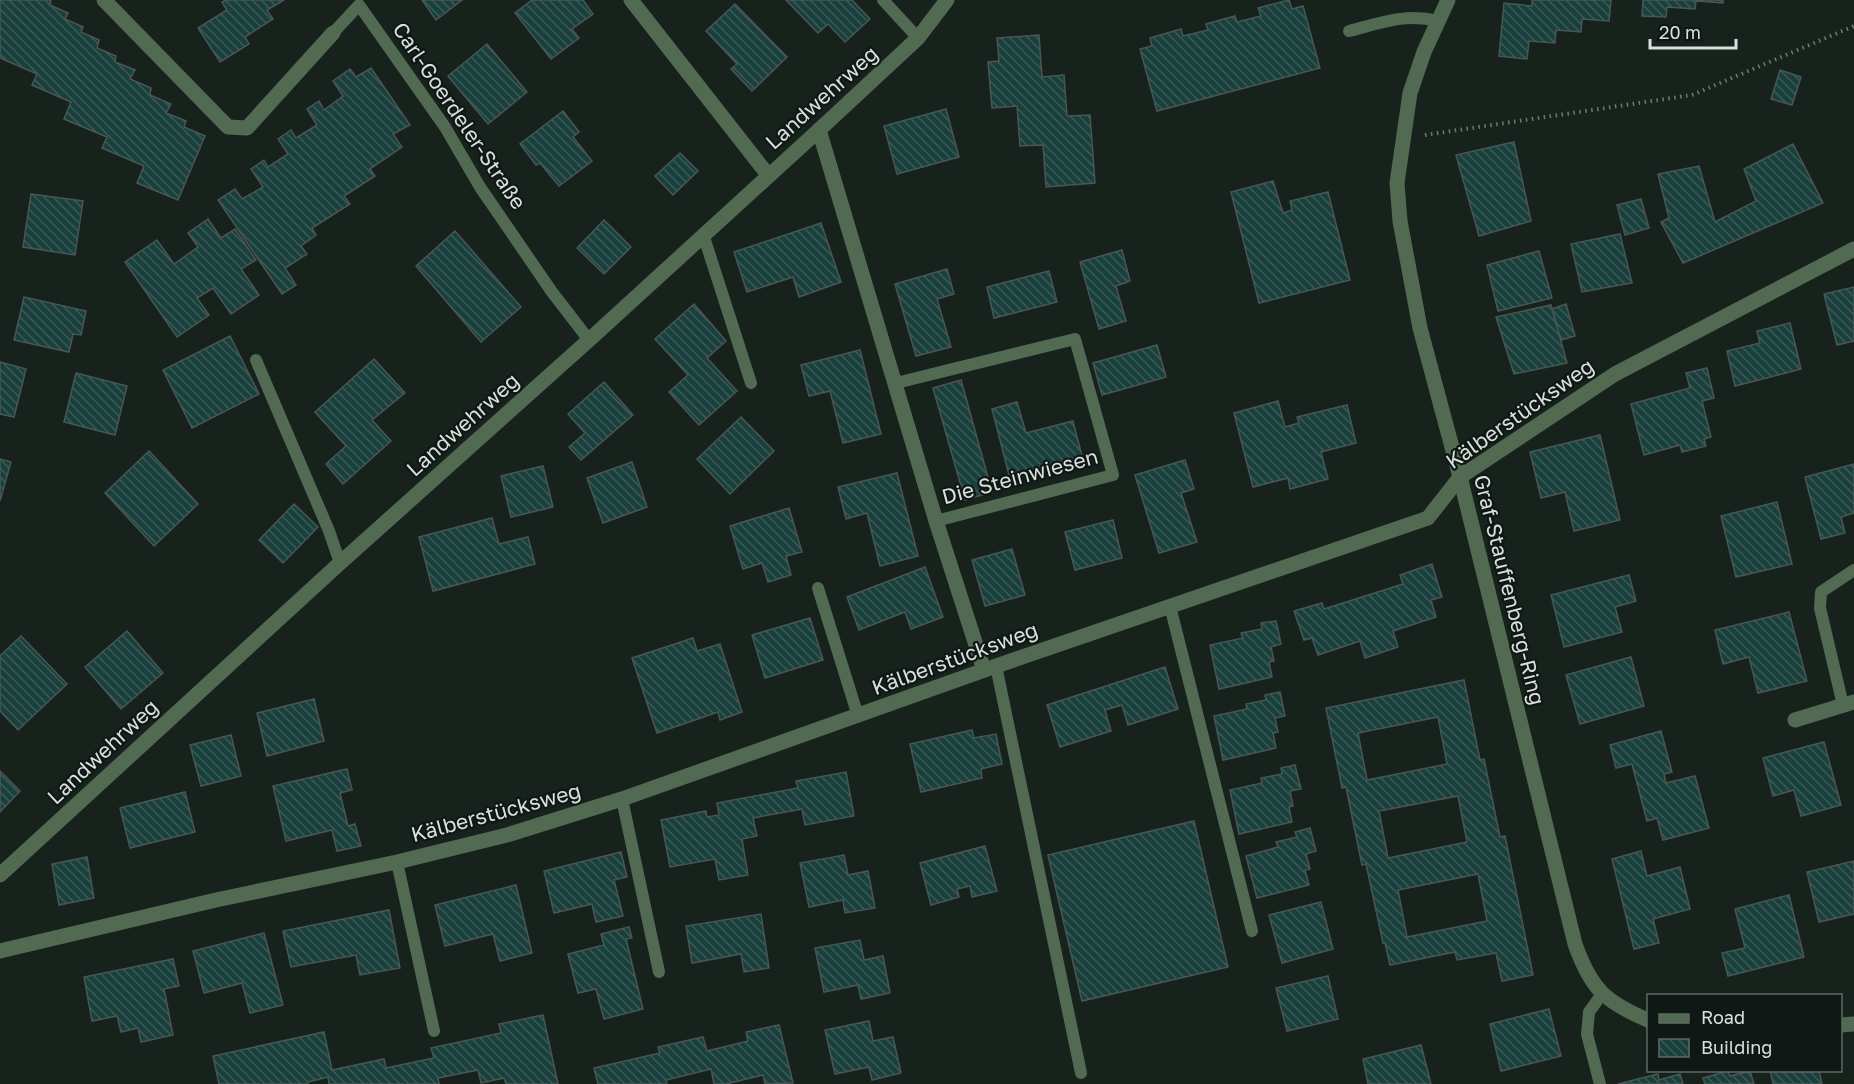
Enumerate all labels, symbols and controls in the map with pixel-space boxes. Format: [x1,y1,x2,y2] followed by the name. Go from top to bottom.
[1650,12,1736,50] scale bar
[388,17,532,214] street label: Carl-Goerdeler-Straße
[1659,21,1701,43] text: 20 m
[760,40,883,155] street label: Landwehrweg
[1440,352,1598,474] street label: Kälberstücksweg
[401,367,524,482] street label: Landwehrweg
[939,443,1101,509] street label: Die Steinwiesen
[1469,472,1551,708] street label: Graf-Stauffenberg-Ring
[868,616,1041,700] street label: Kälberstücksweg
[41,693,163,809] street label: Landwehrweg
[408,777,583,847] street label: Kälberstücksweg
[1647,994,1842,1072] legend
[1701,1006,1745,1028] text: Road
[1701,1036,1772,1058] text: Building

